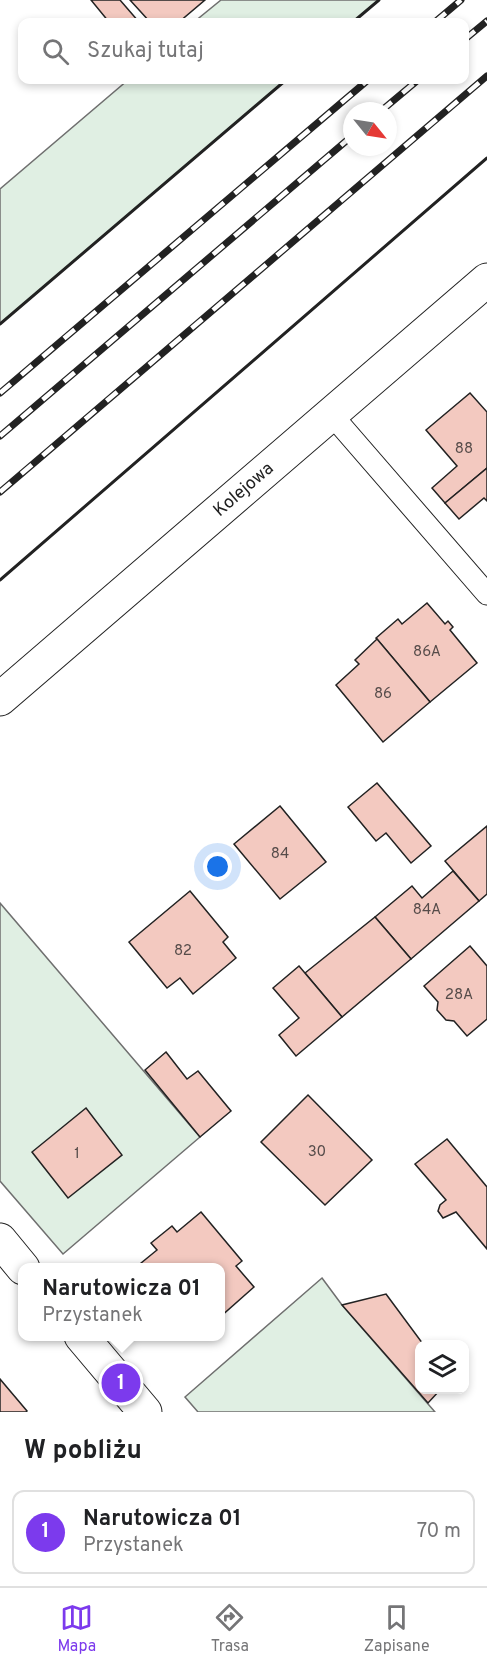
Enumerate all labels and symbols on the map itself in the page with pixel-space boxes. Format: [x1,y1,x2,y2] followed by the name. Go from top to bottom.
[343,102,397,156] north arrow
[455,440,473,459] house number: 88
[209,458,279,523] street label: Kolejowa
[413,643,441,662] house number: 86A
[374,685,392,704] house number: 86
[271,845,289,864] house number: 84
[203,852,232,881] your location
[413,901,441,920] house number: 84A
[174,942,192,961] house number: 82
[445,986,473,1005] house number: 28A
[308,1143,326,1162] house number: 30
[74,1145,80,1164] house number: 1
[102,1360,140,1406] pin: 1

